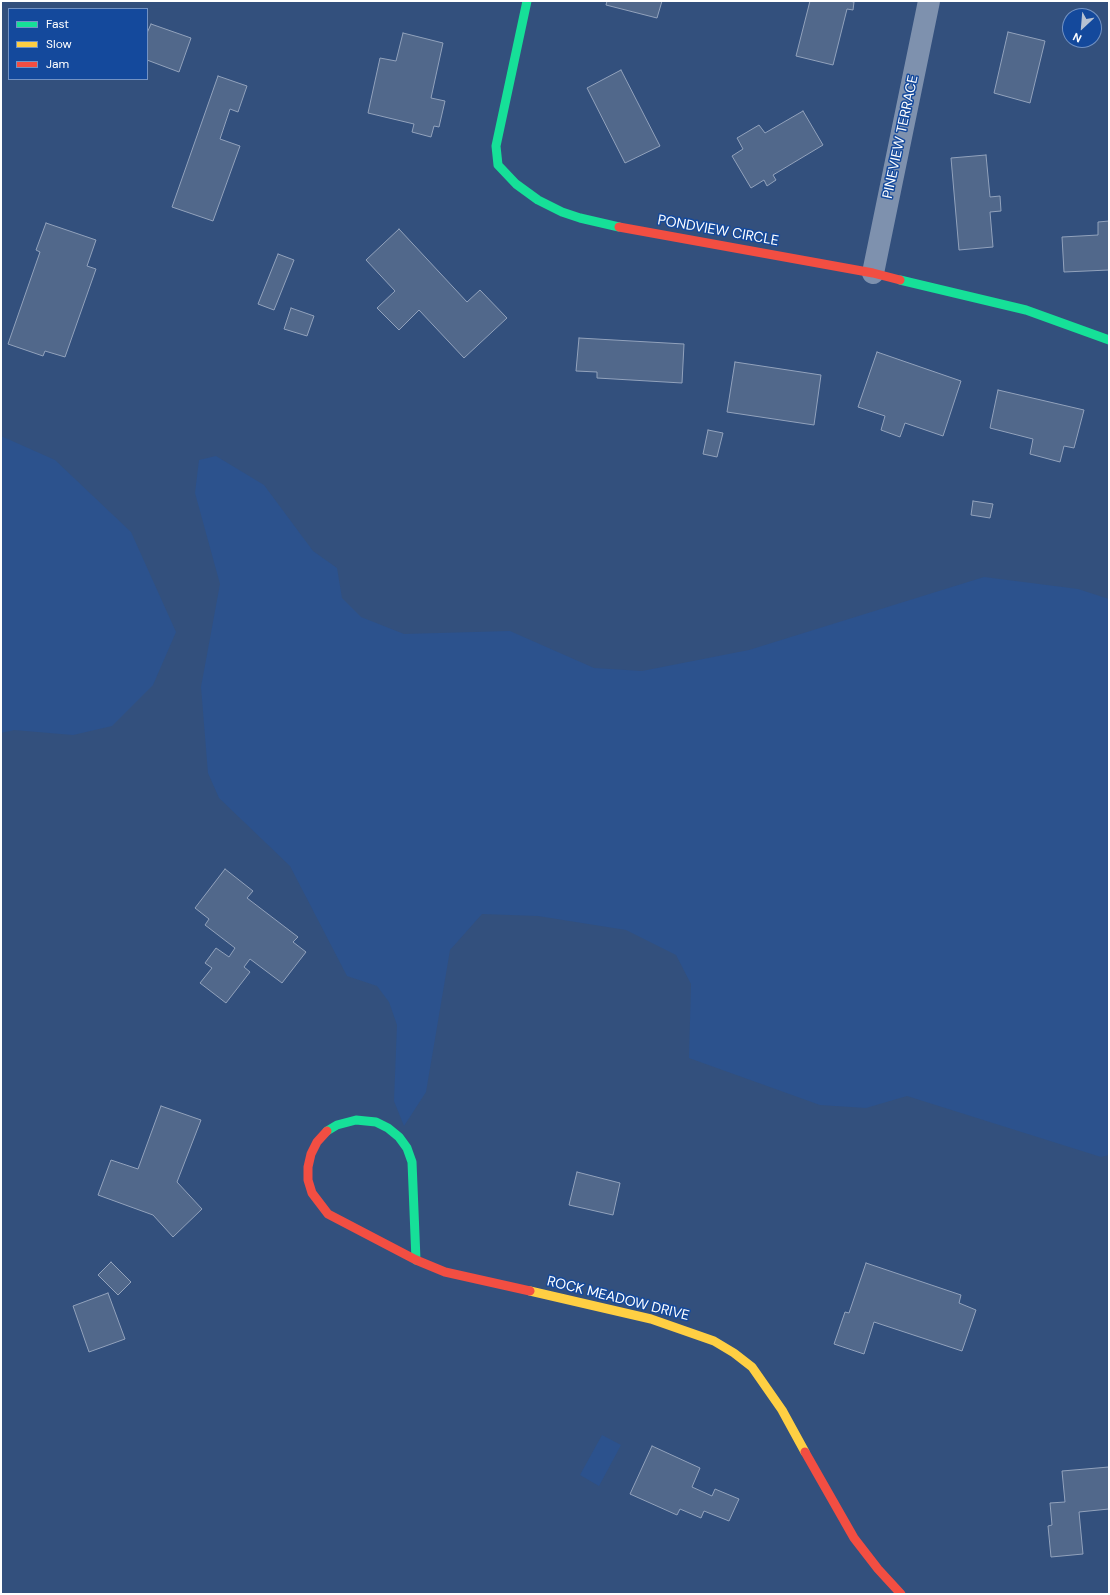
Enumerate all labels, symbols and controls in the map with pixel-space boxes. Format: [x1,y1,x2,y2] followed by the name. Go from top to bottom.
[8,8,148,80] legend
[1062,8,1102,48] north arrow
[46,16,69,32] text: Fast
[1071,30,1084,46] text: N
[46,36,72,52] text: Slow
[46,56,69,72] text: Jam
[880,74,922,200] street label: PINEVIEW TERRACE
[656,212,780,250] street label: PONDVIEW CIRCLE
[545,1273,691,1325] street label: ROCK MEADOW DRIVE

